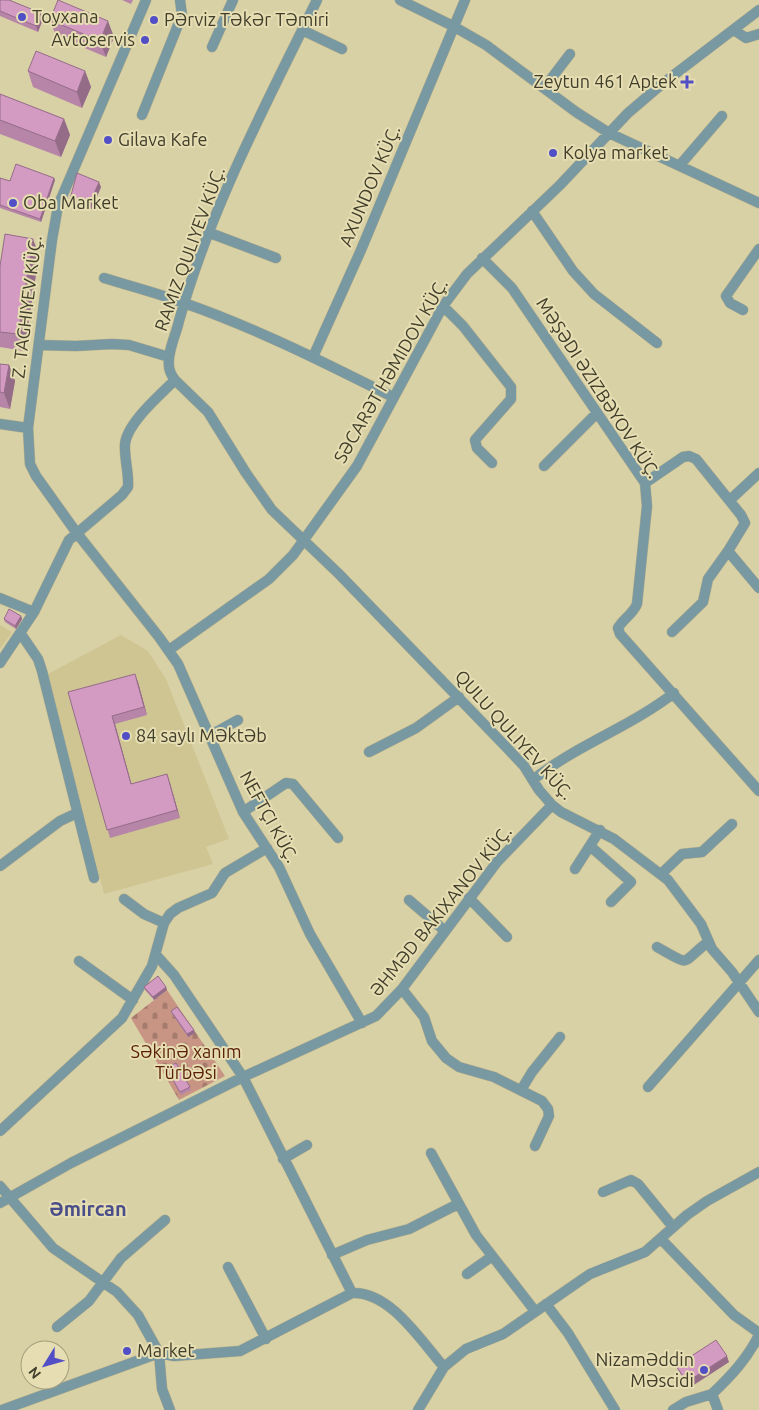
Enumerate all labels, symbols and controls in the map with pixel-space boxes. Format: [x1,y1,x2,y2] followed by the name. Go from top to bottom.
[32,6,98,26] place label: Toyxana
[164,9,329,29] place label: Pərviz Təkər Təmiri
[16,11,28,23] marker: Toyxana
[148,14,160,26] marker: Pərviz Təkər Təmiri
[51,29,135,49] place label: Avtoservis
[139,34,151,46] marker: Avtoservis
[534,71,677,91] place label: Zeytun 461 Aptek
[681,76,693,88] marker: Zeytun 461 Aptek
[335,122,404,249] street label: AXUNDOV KÜÇ.
[118,129,207,149] place label: Gilava Kafe
[102,134,114,146] marker: Gilava Kafe
[563,142,668,162] place label: Kolya market
[547,147,559,159] marker: Kolya market
[150,164,229,334] street label: RAMIZ QULIYEV KÜÇ.
[23,192,118,212] place label: Oba Market
[7,197,19,209] marker: Oba Market
[7,234,45,379] street label: Z. TAGHIYEV KÜÇ.
[329,275,451,466] street label: SƏCARƏT HƏMIDOV KÜÇ.
[533,294,665,481] street label: MƏŞƏDI ƏZIZBƏYOV KÜÇ.
[451,666,578,804] street label: QULU QULIYEV KÜÇ.
[136,725,267,745] place label: 84 saylı Məktəb
[120,730,132,742] marker: 84 saylı Məktəb
[237,767,303,866] street label: NEFTÇI KÜÇ.
[365,821,515,1000] street label: ƏHMƏD BAKIXANOV KÜÇ.
[131,1041,241,1082] park label: Səkinə xanım Türbəsi
[49,1197,127,1220] district label: Əmircan
[20,1340,70,1390] north arrow
[137,1340,195,1360] place label: Market
[121,1345,133,1357] marker: Market
[595,1349,694,1390] place label: Nizaməddin Məscidi
[25,1364,44,1382] text: N
[698,1364,710,1376] marker: Nizaməddin Məscidi

